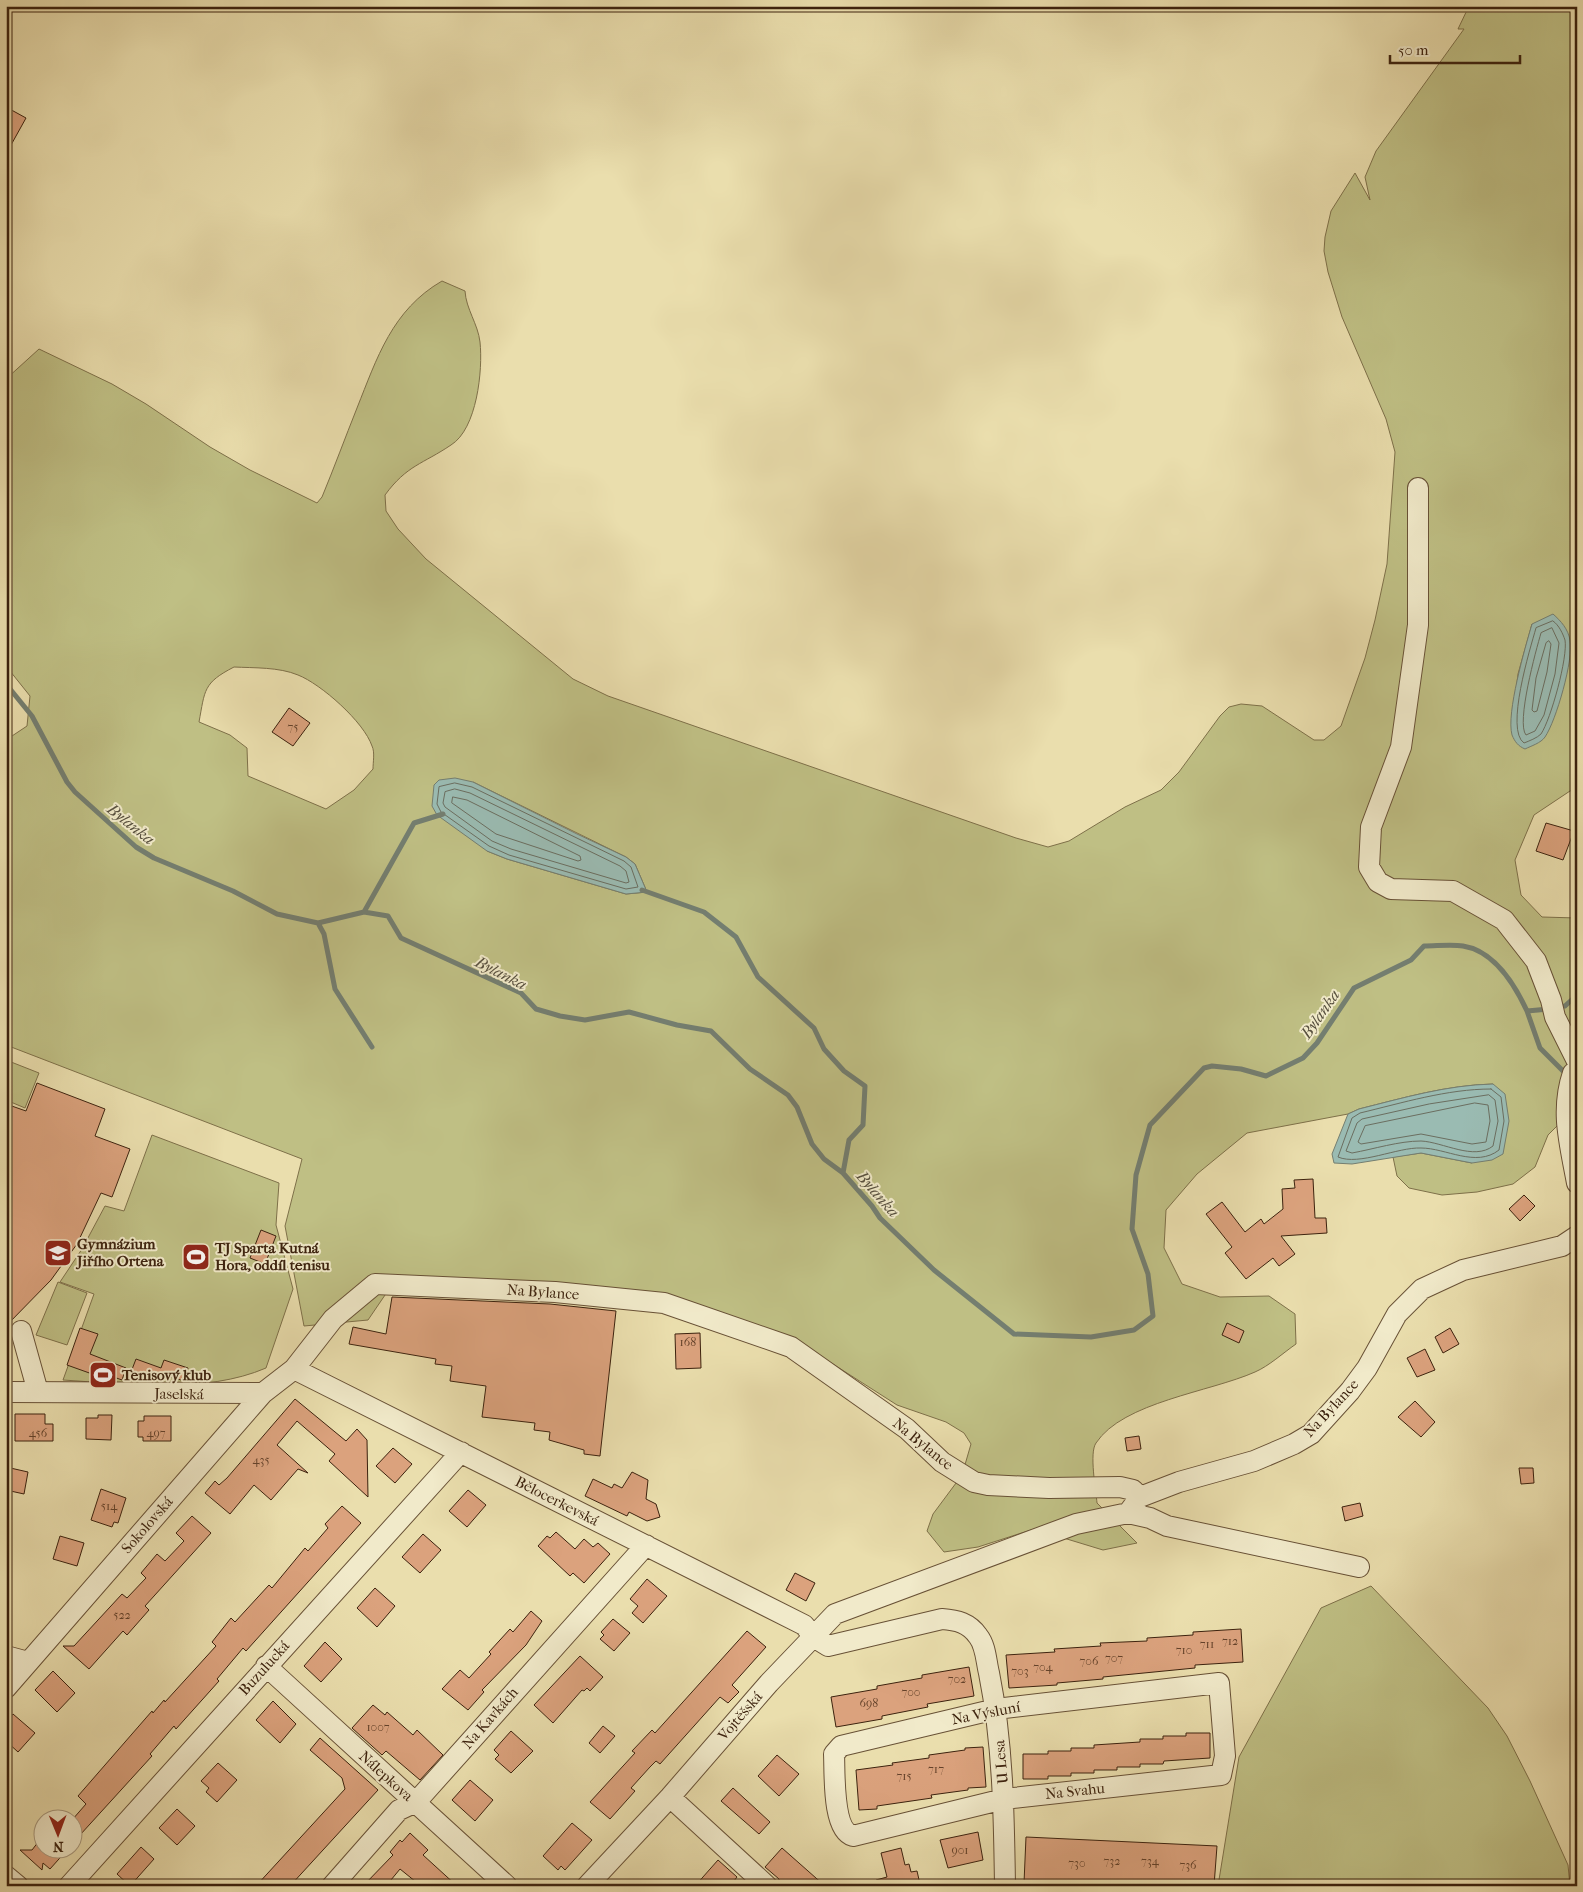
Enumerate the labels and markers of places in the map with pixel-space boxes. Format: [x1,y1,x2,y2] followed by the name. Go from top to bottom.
[75,1235,165,1270] place label: Gymnázium Jiřího Ortena
[43,1238,73,1268] school or university icon: Gymnázium Jiřího Ortena
[214,1239,330,1274] place label: TJ Sparta Kutná Hora, oddíl tenisu
[181,1242,211,1272] sports icon: TJ Sparta Kutná Hora, oddíl tenisu
[88,1360,118,1390] sports icon: Tenisový klub
[121,1366,211,1384] place label: Tenisový klub

